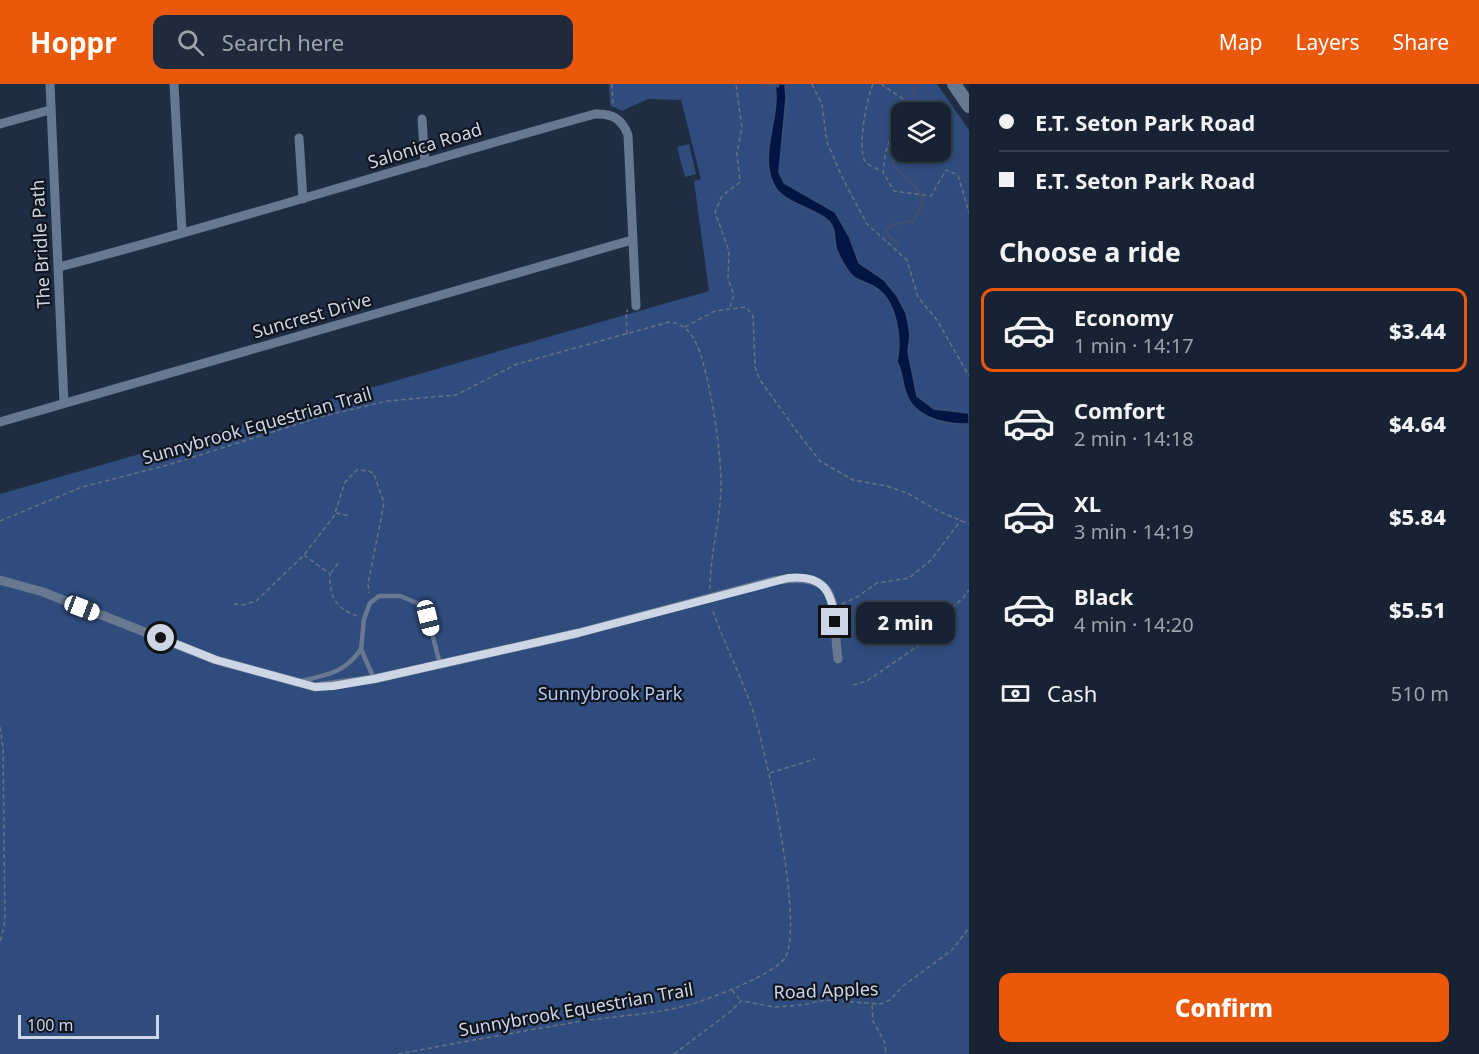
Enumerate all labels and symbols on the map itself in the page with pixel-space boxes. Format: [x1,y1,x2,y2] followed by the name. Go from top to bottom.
[365,116,485,174] street label: Salonica Road
[25,179,55,309] street label: The Bridle Path
[250,287,374,343] street label: Suncrest Drive
[139,381,374,469] street label: Sunnybrook Equestrian Trail
[62,593,102,623] car
[415,598,441,638] car
[856,601,955,643] callout: 2 min
[821,608,848,635] route end
[147,624,174,651] route start
[538,681,683,705] park label: Sunnybrook Park
[773,976,879,1004] street label: Road Apples
[457,977,695,1041] street label: Sunnybrook Equestrian Trail
[18,1012,159,1040] scale bar

